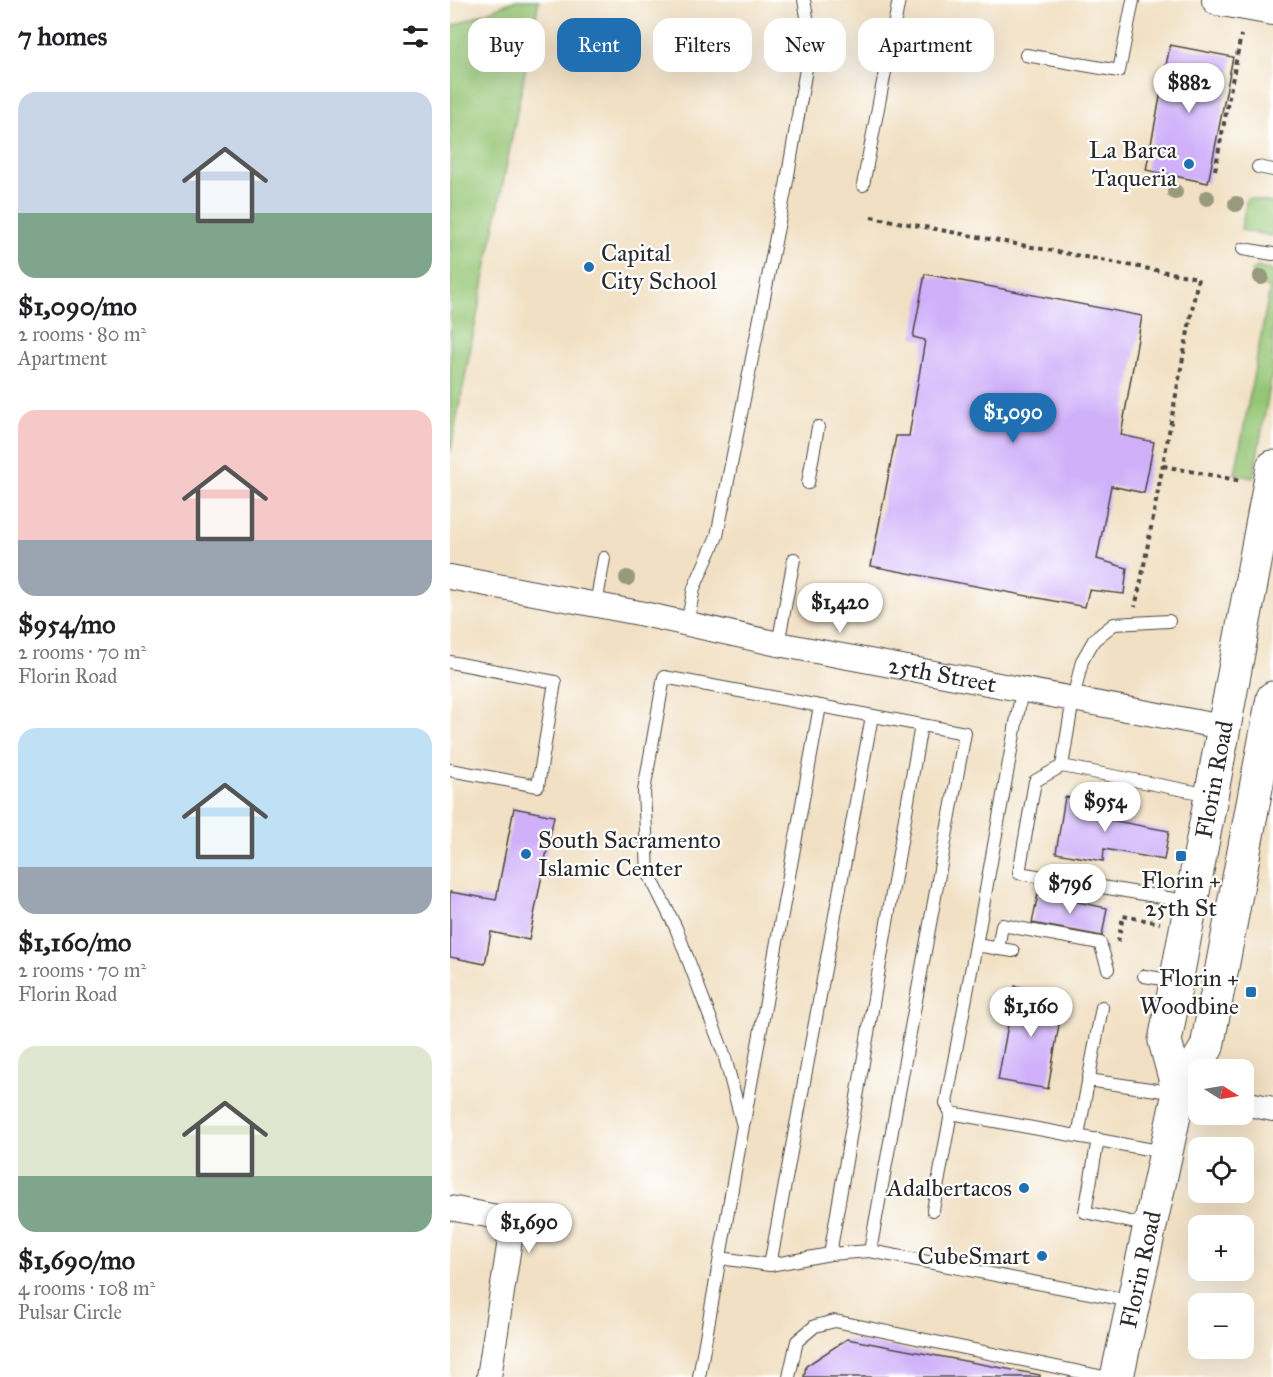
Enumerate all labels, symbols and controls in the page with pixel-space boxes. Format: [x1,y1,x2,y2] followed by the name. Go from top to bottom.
[468,18,545,72] chip: Buy
[557,18,641,72] chip: Rent
[653,18,752,72] chip: Filters
[764,18,846,72] chip: New
[858,18,994,72] chip: Apartment
[18,20,107,52] text: 7 homes
[399,20,432,53] icon: filters
[1153,63,1225,114] pin: $882
[1167,70,1211,94] text: $882
[171,131,279,239] icon: home
[1089,135,1178,193] place label: La Barca Taqueria
[1182,157,1196,171] marker: La Barca Taqueria
[601,238,717,296] place label: Capital City School
[582,260,596,274] marker: Capital City School
[18,290,137,322] text: $1,090/mo
[18,322,146,346] text: 2 rooms · 80 m²
[18,346,107,370] text: Apartment
[964,393,1062,444] pin: $1,090
[983,400,1043,424] text: $1,090
[171,449,279,557] icon: home
[791,583,889,634] pin: $1,420
[811,590,869,614] text: $1,420
[18,608,116,640] text: $954/mo
[18,640,146,664] text: 2 rooms · 70 m²
[886,650,999,700] street label: 25th Street
[18,664,117,688] text: Florin Road
[1188,718,1240,841] street label: Florin Road
[171,767,279,875] icon: home
[1069,782,1141,833] pin: $954
[1084,789,1126,813] text: $954
[538,825,721,883] place label: South Sacramento Islamic Center
[519,847,533,861] marker: South Sacramento Islamic Center
[1174,849,1188,863] marker: Florin + 25th St
[1034,864,1106,915] pin: $796
[1141,865,1221,923] place label: Florin + 25th St
[1048,871,1092,895] text: $796
[18,926,131,958] text: $1,160/mo
[18,958,146,982] text: 2 rooms · 70 m²
[1139,963,1239,1021] place label: Florin + Woodbine
[18,982,117,1006] text: Florin Road
[1244,985,1258,999] marker: Florin + Woodbine
[982,987,1080,1038] pin: $1,160
[1004,994,1058,1018] text: $1,160
[1188,1059,1254,1125] north arrow
[1188,1059,1254,1359] map controls
[171,1085,279,1193] icon: home
[1188,1137,1254,1203] button: locate
[886,1173,1012,1203] place label: Adalbertacos
[1017,1181,1031,1195] marker: Adalbertacos
[480,1203,578,1254] pin: $1,690
[1113,1208,1168,1331] street label: Florin Road
[500,1210,558,1234] text: $1,690
[1188,1215,1254,1281] button: +
[918,1241,1030,1271] place label: CubeSmart
[18,1244,135,1276] text: $1,690/mo
[1035,1249,1049,1263] marker: CubeSmart
[18,1276,155,1300] text: 4 rooms · 108 m²
[1188,1293,1254,1359] button: −
[18,1300,122,1324] text: Pulsar Circle

